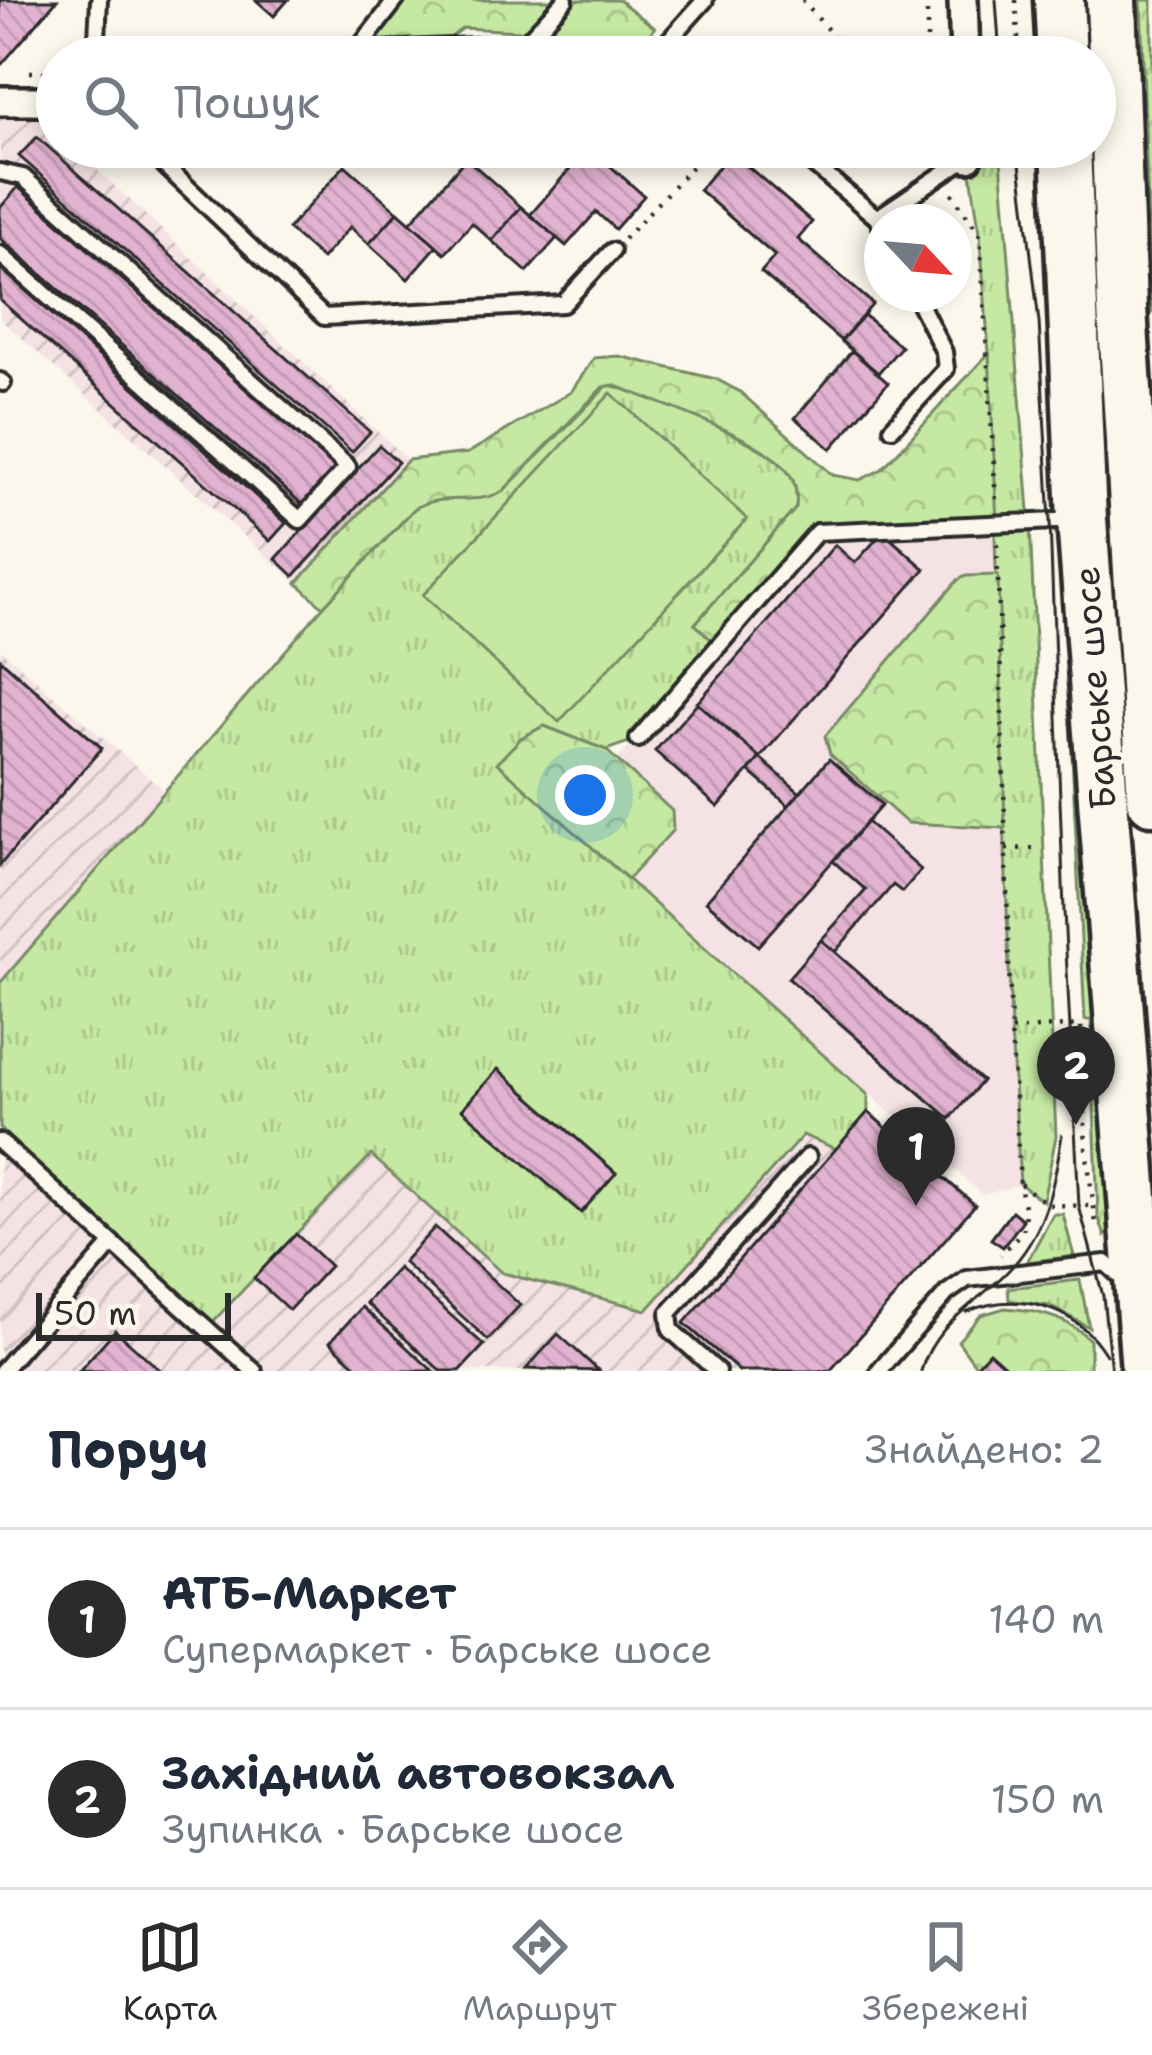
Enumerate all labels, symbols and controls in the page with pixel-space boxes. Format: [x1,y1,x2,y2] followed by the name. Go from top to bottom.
[36,36,1116,168] search box
[78,69,144,135] icon: search
[174,72,320,132] text: Пошук
[864,204,972,312] north arrow
[1062,565,1127,811] street label: Барське шосе
[555,765,615,825] your location
[1037,1026,1115,1125] pin: 2
[877,1107,955,1206] pin: 1
[36,1287,231,1340] scale bar
[54,1291,137,1336] text: 50 m
[48,1415,208,1483] text: Поруч
[865,1423,1104,1475] text: Знайдено: 2
[162,1563,456,1623] text: АТБ-Маркет
[78,1593,96,1645] text: 1
[988,1593,1104,1645] text: 140 m
[162,1623,712,1675] text: Супермаркет · Барське шосе
[162,1743,675,1803] text: Західний автовокзал
[73,1773,101,1825] text: 2
[991,1773,1104,1825] text: 150 m
[162,1803,624,1855] text: Зупинка · Барське шосе
[123,1914,217,2031] tab: Карта
[463,1914,617,2031] tab: Маршрут
[862,1914,1029,2031] tab: Збережені

